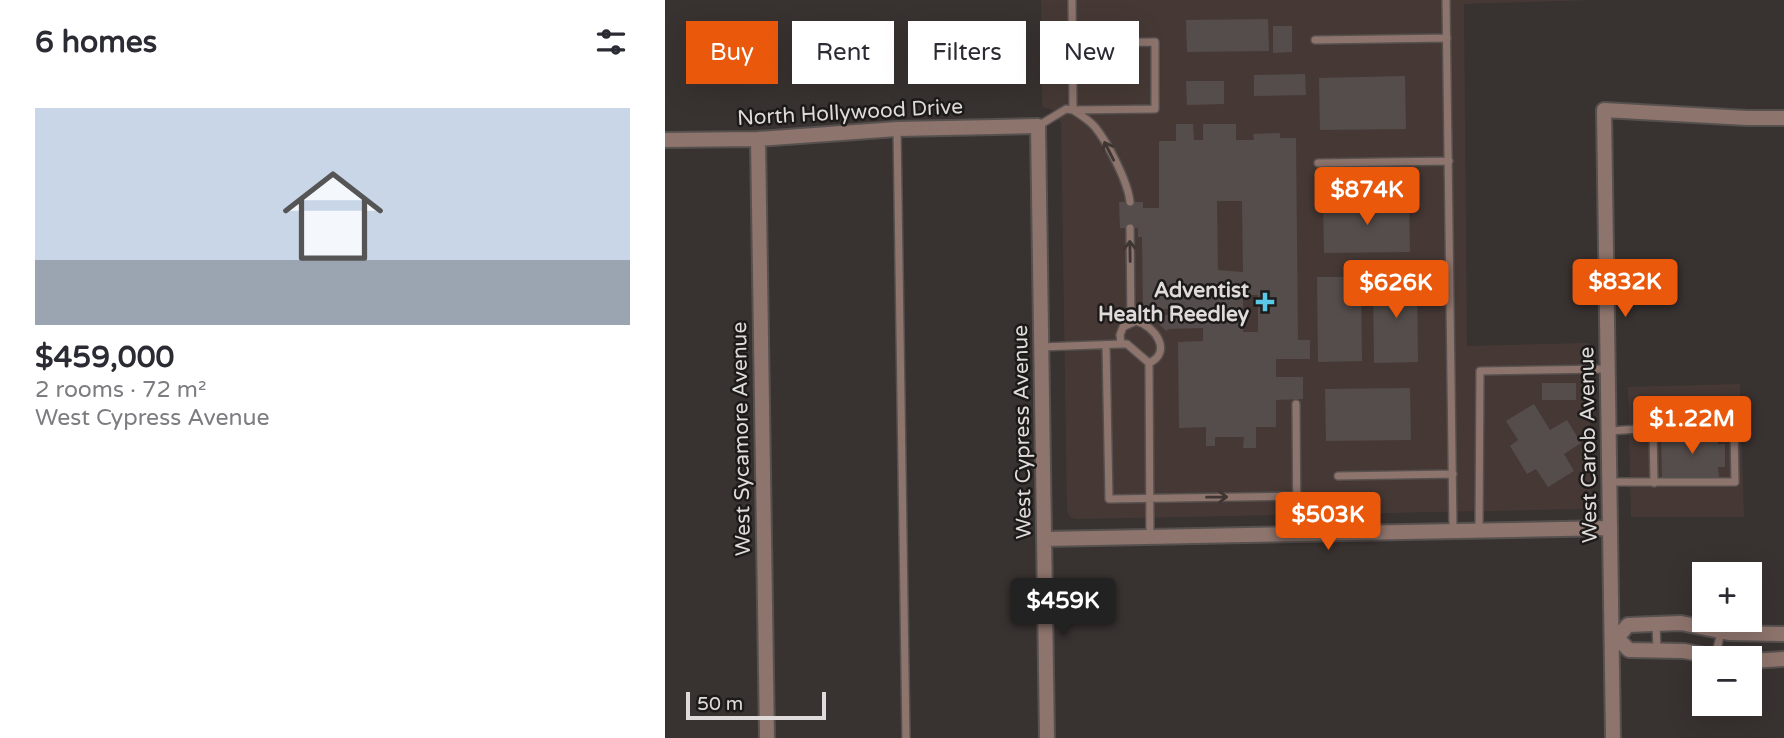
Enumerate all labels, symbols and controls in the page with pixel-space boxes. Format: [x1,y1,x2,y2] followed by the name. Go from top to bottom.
[686,21,778,84] chip: Buy
[792,21,894,84] chip: Rent
[908,21,1026,84] chip: Filters
[1040,21,1139,84] chip: New
[592,23,630,61] icon: filters
[35,24,157,61] text: 6 homes
[736,94,964,131] street label: North Hollywood Drive
[1102,141,1116,161] one-way arrow
[270,153,396,279] icon: home
[1318,168,1416,227] pin: $874K
[1331,176,1403,204] text: $874K
[1124,239,1137,262] one-way arrow
[1347,260,1445,320] pin: $626K
[1576,260,1674,319] pin: $832K
[1589,268,1661,296] text: $832K
[1360,269,1432,297] text: $626K
[1098,278,1250,327] place label: Adventist Health Reedley
[1255,292,1275,312] marker: Adventist Health Reedley
[727,322,756,556] street label: West Sycamore Avenue
[1008,325,1037,539] street label: West Cypress Avenue
[35,339,174,376] text: $459,000
[1574,346,1603,543] street label: West Carob Avenue
[35,376,206,404] text: 2 rooms · 72 m²
[1635,396,1749,456] pin: $1.22M
[35,404,270,432] text: West Cypress Avenue
[1649,405,1735,433] text: $1.22M
[1206,491,1229,504] one-way arrow
[1279,492,1377,552] pin: $503K
[1292,501,1364,529] text: $503K
[1692,562,1762,716] map controls
[1692,562,1762,632] button: +
[1014,578,1112,638] pin: $459K
[1027,587,1099,615] text: $459K
[1692,646,1762,716] button: −
[686,689,826,721] scale bar
[697,693,743,715] text: 50 m

